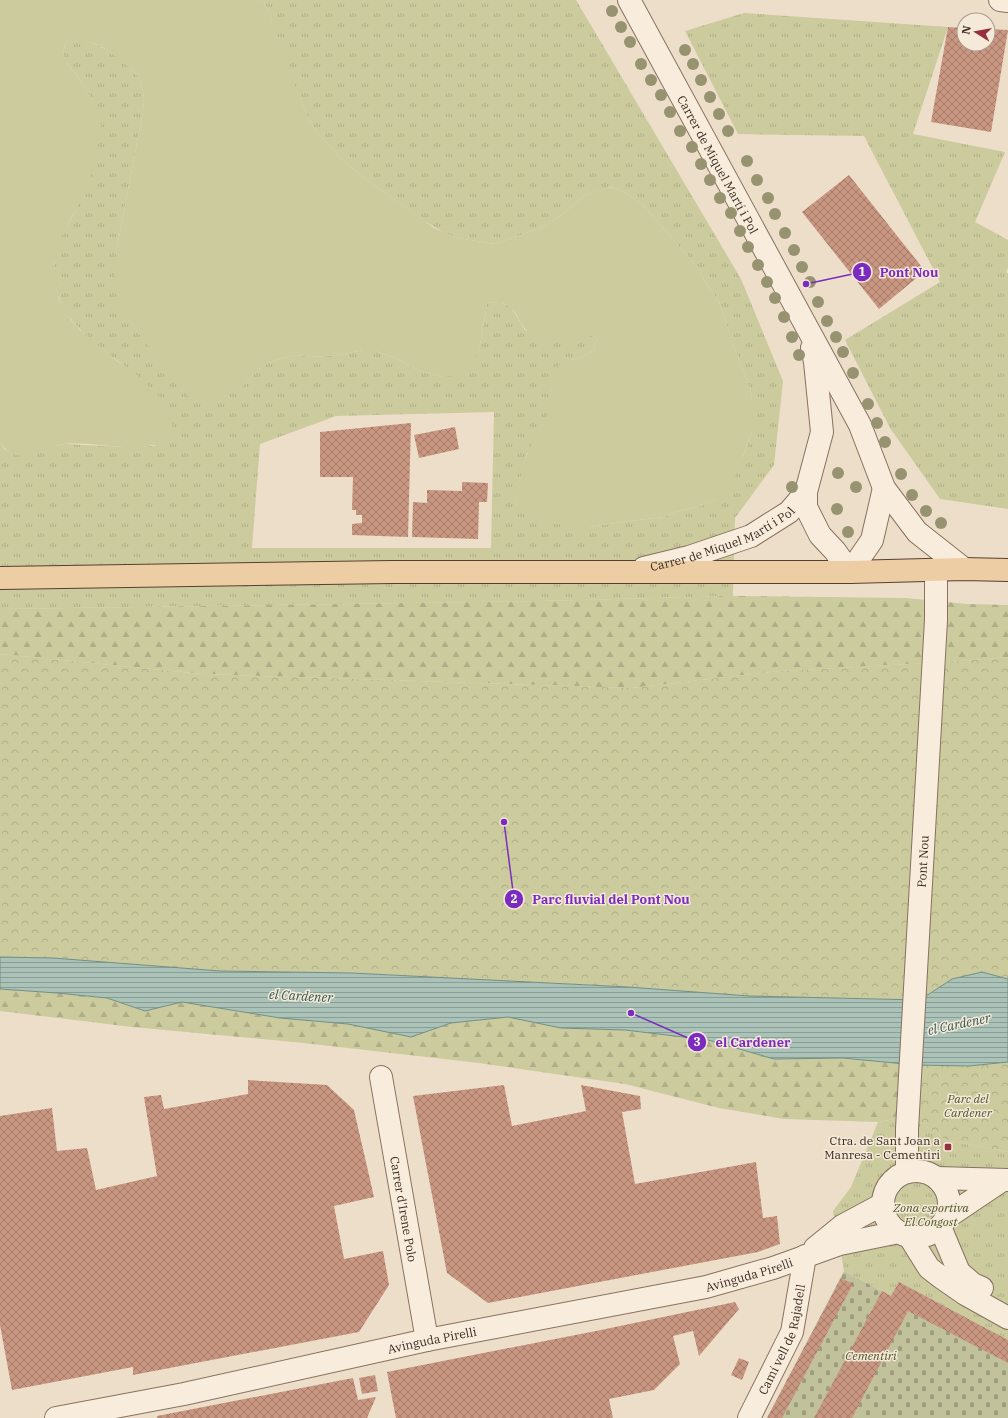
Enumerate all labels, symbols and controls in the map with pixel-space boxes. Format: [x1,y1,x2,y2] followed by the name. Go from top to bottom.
[956,12,996,52] north arrow
[958,24,974,36] text: N
[675,93,762,236] street label: Carrer de Miquel Martí i Pol
[852,260,946,285] callout: Pont Nou
[858,264,866,279] text: 1
[880,264,939,281] text: Pont Nou
[648,503,798,574] street label: Carrer de Miquel Martí i Pol
[913,834,931,888] street label: Pont Nou
[504,887,698,912] callout: Parc fluvial del Pont Nou
[510,891,518,906] text: 2
[532,891,690,908] text: Parc fluvial del Pont Nou
[269,986,334,1006] water label: el Cardener
[926,1009,992,1039] water label: el Cardener
[687,1029,798,1054] callout: el Cardener
[693,1034,701,1049] text: 3
[716,1034,791,1051] text: el Cardener
[944,1091,993,1120] park label: Parc del Cardener
[824,1133,940,1162] place label: Ctra. de Sant Joan a Manresa - Cementiri
[943,1142,953,1152] marker: Ctra. de Sant Joan a Manresa - Cementiri
[387,1155,421,1263] street label: Carrer d'Irene Polo
[892,1200,969,1229] park label: Zona esportiva El Congost
[704,1254,795,1294] street label: Avinguda Pirelli
[755,1283,808,1397] street label: Camí vell de Rajadell
[386,1323,478,1356] street label: Avinguda Pirelli
[845,1348,897,1363] park label: Cementiri

